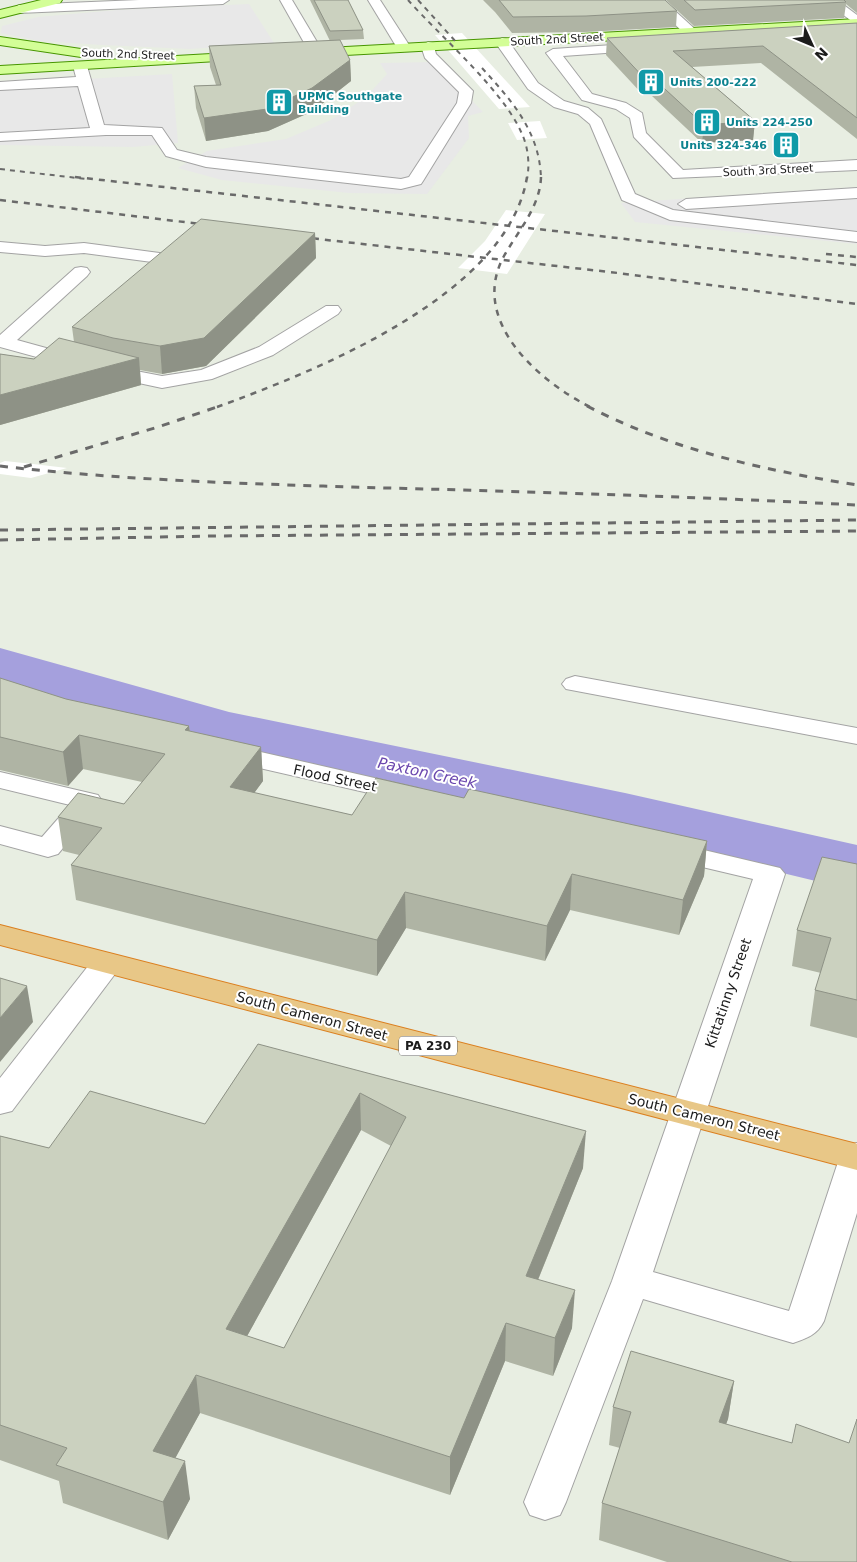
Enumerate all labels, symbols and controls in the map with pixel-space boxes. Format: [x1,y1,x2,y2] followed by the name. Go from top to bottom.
[787,20,837,70] north arrow
[510,31,605,48] street label: South 2nd Street
[812,44,831,64] text: N
[81,46,176,63] street label: South 2nd Street
[636,67,666,97] building icon: Units 200-222
[670,76,757,89] place label: Units 200-222
[264,87,294,117] building icon: UPMC Southgate Building
[298,90,402,116] place label: UPMC Southgate Building
[692,107,722,137] building icon: Units 224-250
[726,116,813,129] place label: Units 224-250
[771,130,801,160] building icon: Units 324-346
[680,139,767,152] place label: Units 324-346
[722,162,814,179] street label: South 3rd Street
[376,754,479,792] water label: Paxton Creek
[292,761,379,795] street label: Flood Street
[702,936,754,1050] street label: Kittatinny Street
[235,988,390,1044] street label: South Cameron Street
[399,1036,457,1056] road number: PA 230
[627,1090,782,1144] street label: South Cameron Street

